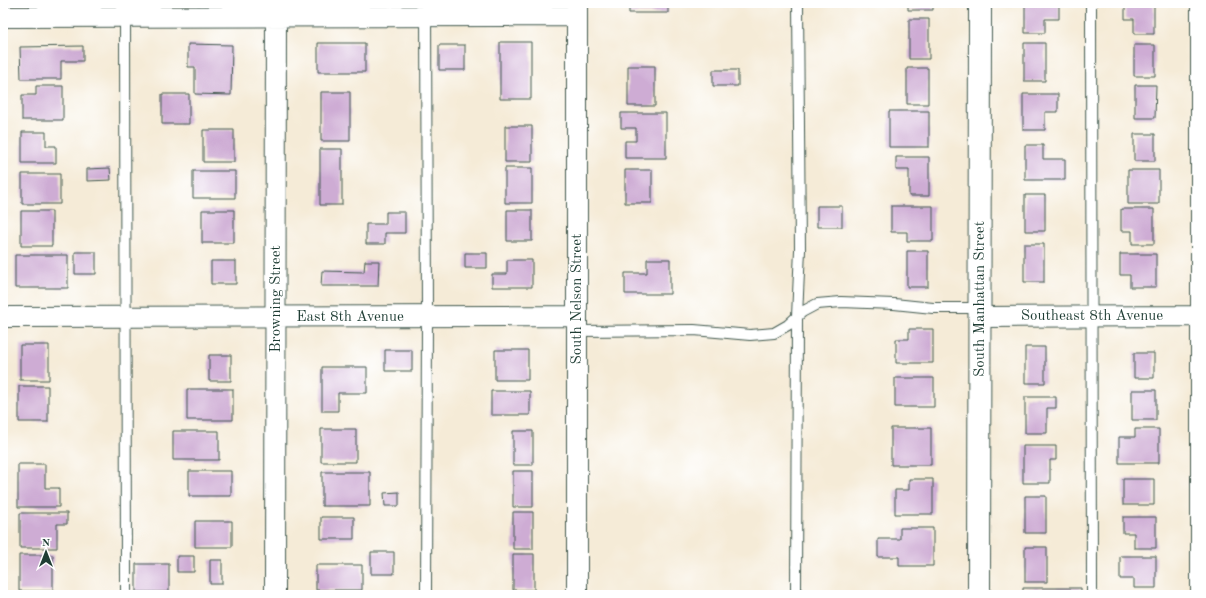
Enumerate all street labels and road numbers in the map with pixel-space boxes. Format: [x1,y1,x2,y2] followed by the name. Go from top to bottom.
[973,221,988,377] street label: South Manhattan Street
[570,234,585,364] street label: South Nelson Street
[269,245,284,353] street label: Browning Street
[1021,309,1163,324] street label: Southeast 8th Avenue
[296,310,404,325] street label: East 8th Avenue

